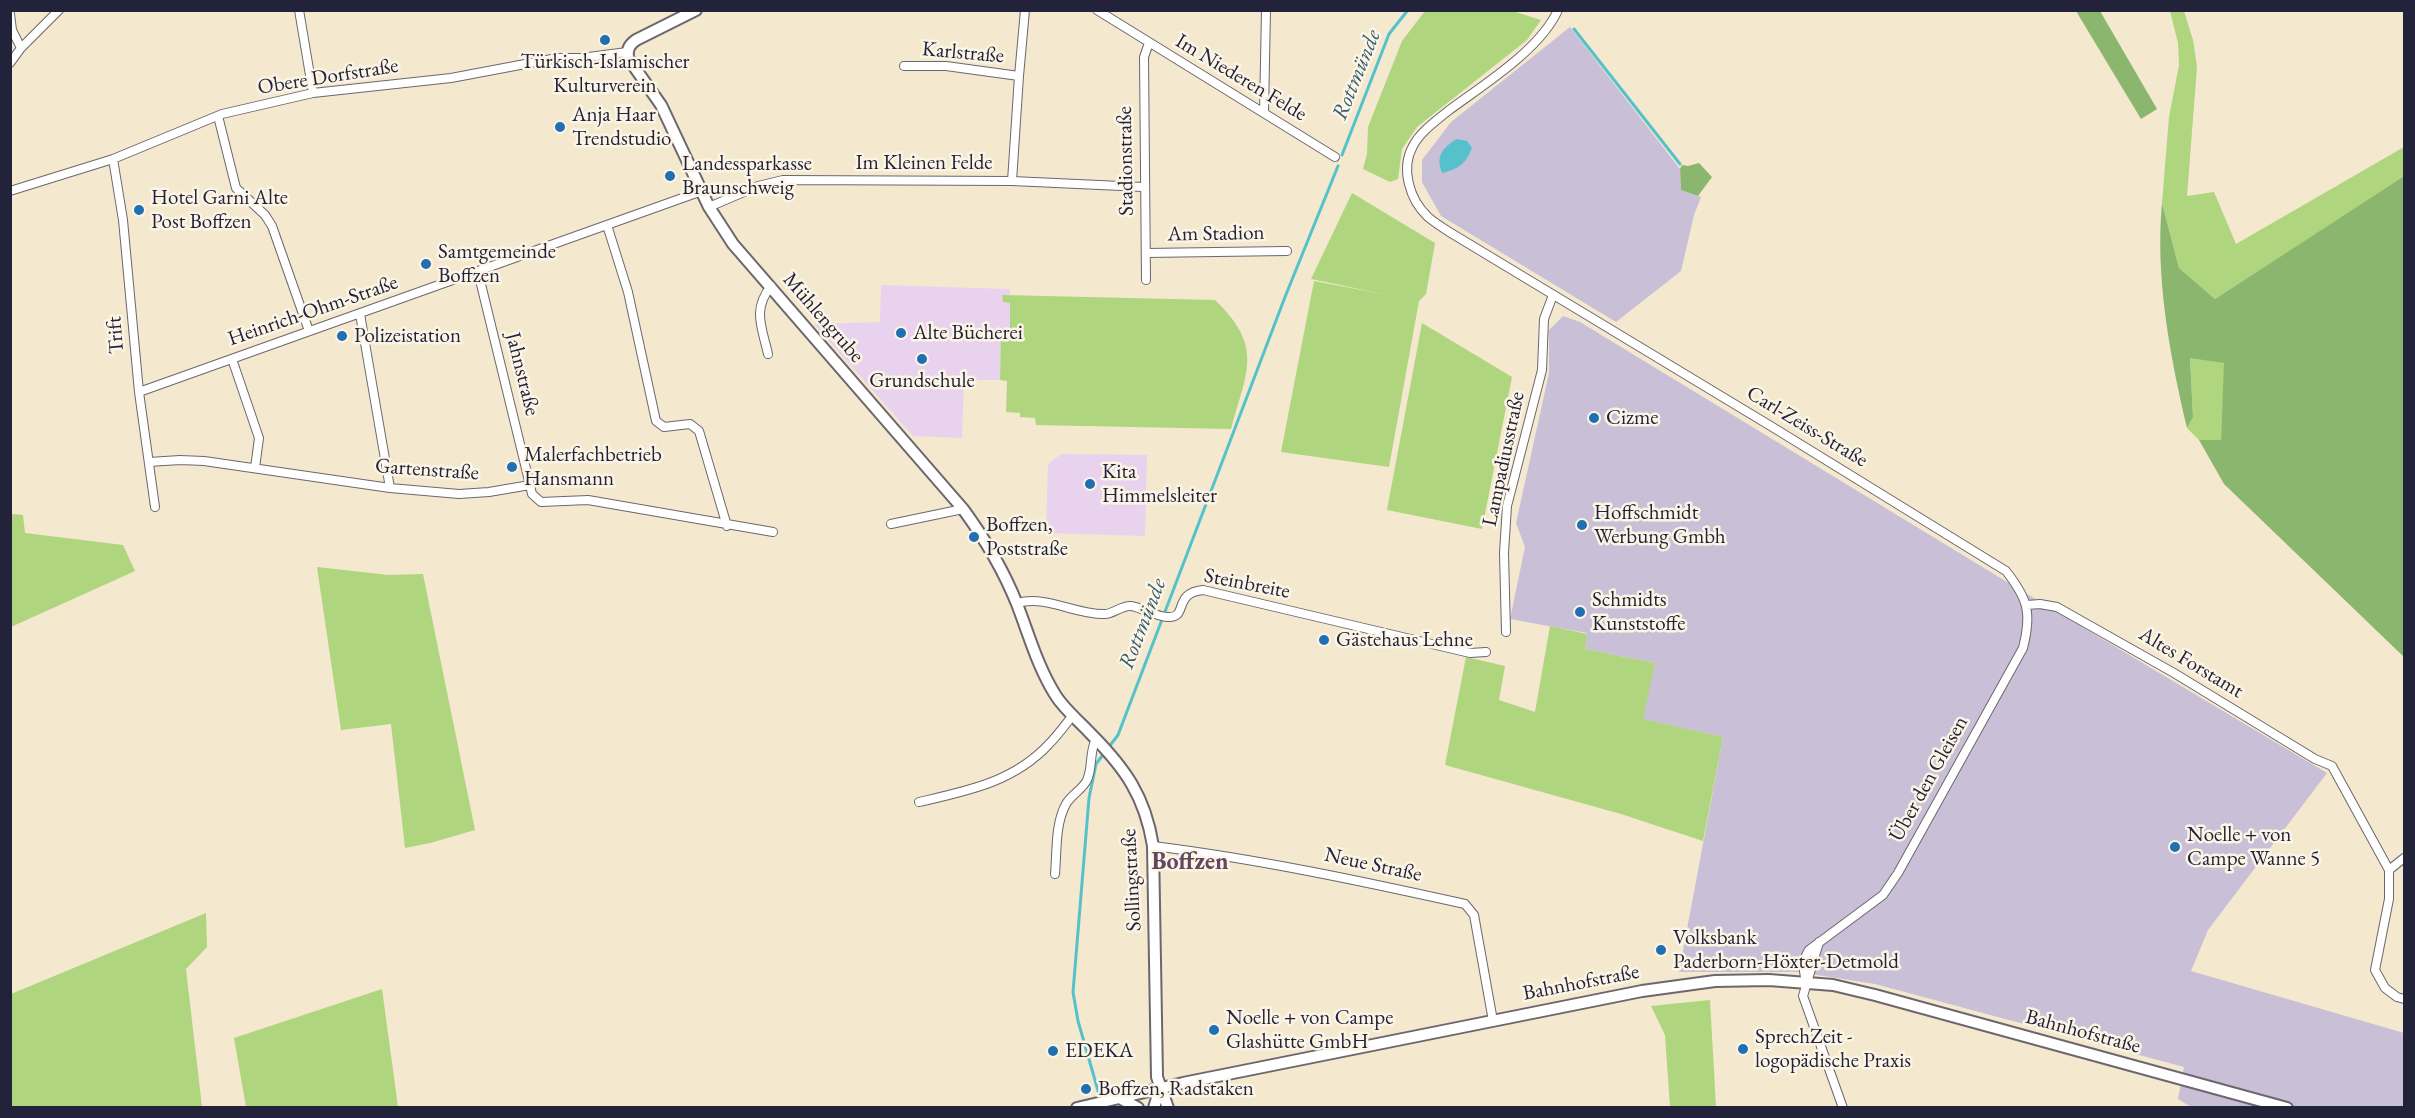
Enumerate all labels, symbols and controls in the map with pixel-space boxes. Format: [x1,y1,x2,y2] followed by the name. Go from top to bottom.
[1327,26,1387,124] water label: Rottmünde
[1171,29,1311,127] street label: Im Niederen Felde
[598,33,612,47] marker: Türkisch-Islamischer Kulturverein
[921,37,1005,69] street label: Karlstraße
[520,49,690,99] place label: Türkisch-Islamischer Kulturverein
[256,53,400,101] street label: Obere Dorfstraße
[572,102,671,152] place label: Anja Haar Trendstudio
[1112,106,1140,216] street label: Stadionstraße
[553,120,567,134] marker: Anja Haar Trendstudio
[855,150,993,176] street label: Im Kleinen Felde
[682,151,812,201] place label: Landessparkasse Braunschweig
[663,169,677,183] marker: Landessparkasse Braunschweig
[151,185,288,235] place label: Hotel Garni Alte Post Boffzen
[132,203,146,217] marker: Hotel Garni Alte Post Boffzen
[1167,221,1265,247] street label: Am Stadion
[438,239,556,289] place label: Samtgemeinde Boffzen
[419,257,433,271] marker: Samtgemeinde Boffzen
[777,268,869,368] street label: Mühlengrube
[225,270,401,352] street label: Heinrich-Ohm-Straße
[102,315,130,355] street label: Trift
[913,320,1023,346] place label: Alte Bücherei
[354,323,461,349] place label: Polizeistation
[894,326,908,340] marker: Alte Bücherei
[335,329,349,343] marker: Polizeistation
[499,330,545,418] street label: Jahnstraße
[915,352,929,366] marker: Grundschule
[869,368,975,394] place label: Grundschule
[1742,381,1872,473] street label: Carl-Zeiss-Straße
[1477,389,1531,529] street label: Lampadiusstraße
[1606,405,1658,431] place label: Cizme
[1587,411,1601,425] marker: Cizme
[524,442,662,492] place label: Malerfachbetrieb Hansmann
[374,454,480,486] street label: Gartenstraße
[1102,459,1217,509] place label: Kita Himmelsleiter
[505,460,519,474] marker: Malerfachbetrieb Hansmann
[1083,477,1097,491] marker: Kita Himmelsleiter
[1594,500,1726,550] place label: Hoffschmidt Werbung Gmbh
[986,512,1068,562] place label: Boffzen, Poststraße
[1575,518,1589,532] marker: Hoffschmidt Werbung Gmbh
[967,530,981,544] marker: Boffzen, Poststraße
[1202,563,1292,605] street label: Steinbreite
[1114,575,1172,673] water label: Rottmünde
[1592,587,1685,637] place label: Schmidts Kunststoffe
[1573,605,1587,619] marker: Schmidts Kunststoffe
[2134,622,2248,704] street label: Altes Forstamt
[1336,627,1473,653] place label: Gästehaus Lehne
[1317,633,1331,647] marker: Gästehaus Lehne
[1884,712,1974,846] street label: Über den Gleisen
[2187,822,2320,872] place label: Noelle + von Campe Wanne 5
[1117,828,1147,932] street label: Sollingstraße
[2168,840,2182,854] marker: Noelle + von Campe Wanne 5
[1322,842,1424,888] street label: Neue Straße
[1151,848,1229,876] district label: Boffzen
[1673,925,1899,975] place label: Volksbank Paderborn-Höxter-Detmold
[1654,943,1668,957] marker: Volksbank Paderborn-Höxter-Detmold
[1521,959,1641,1007] street label: Bahnhofstraße
[1226,1005,1393,1055] place label: Noelle + von Campe Glashütte GmbH
[2023,1005,2143,1059] street label: Bahnhofstraße
[1207,1023,1221,1037] marker: Noelle + von Campe Glashütte GmbH
[1755,1024,1911,1074] place label: SprechZeit - logopädische Praxis
[1065,1038,1133,1064] place label: EDEKA
[1736,1042,1750,1056] marker: SprechZeit - logopädische Praxis
[1046,1044,1060,1058] marker: EDEKA
[1098,1076,1254,1102] place label: Boffzen, Radstaken
[1079,1082,1093,1096] marker: Boffzen, Radstaken

